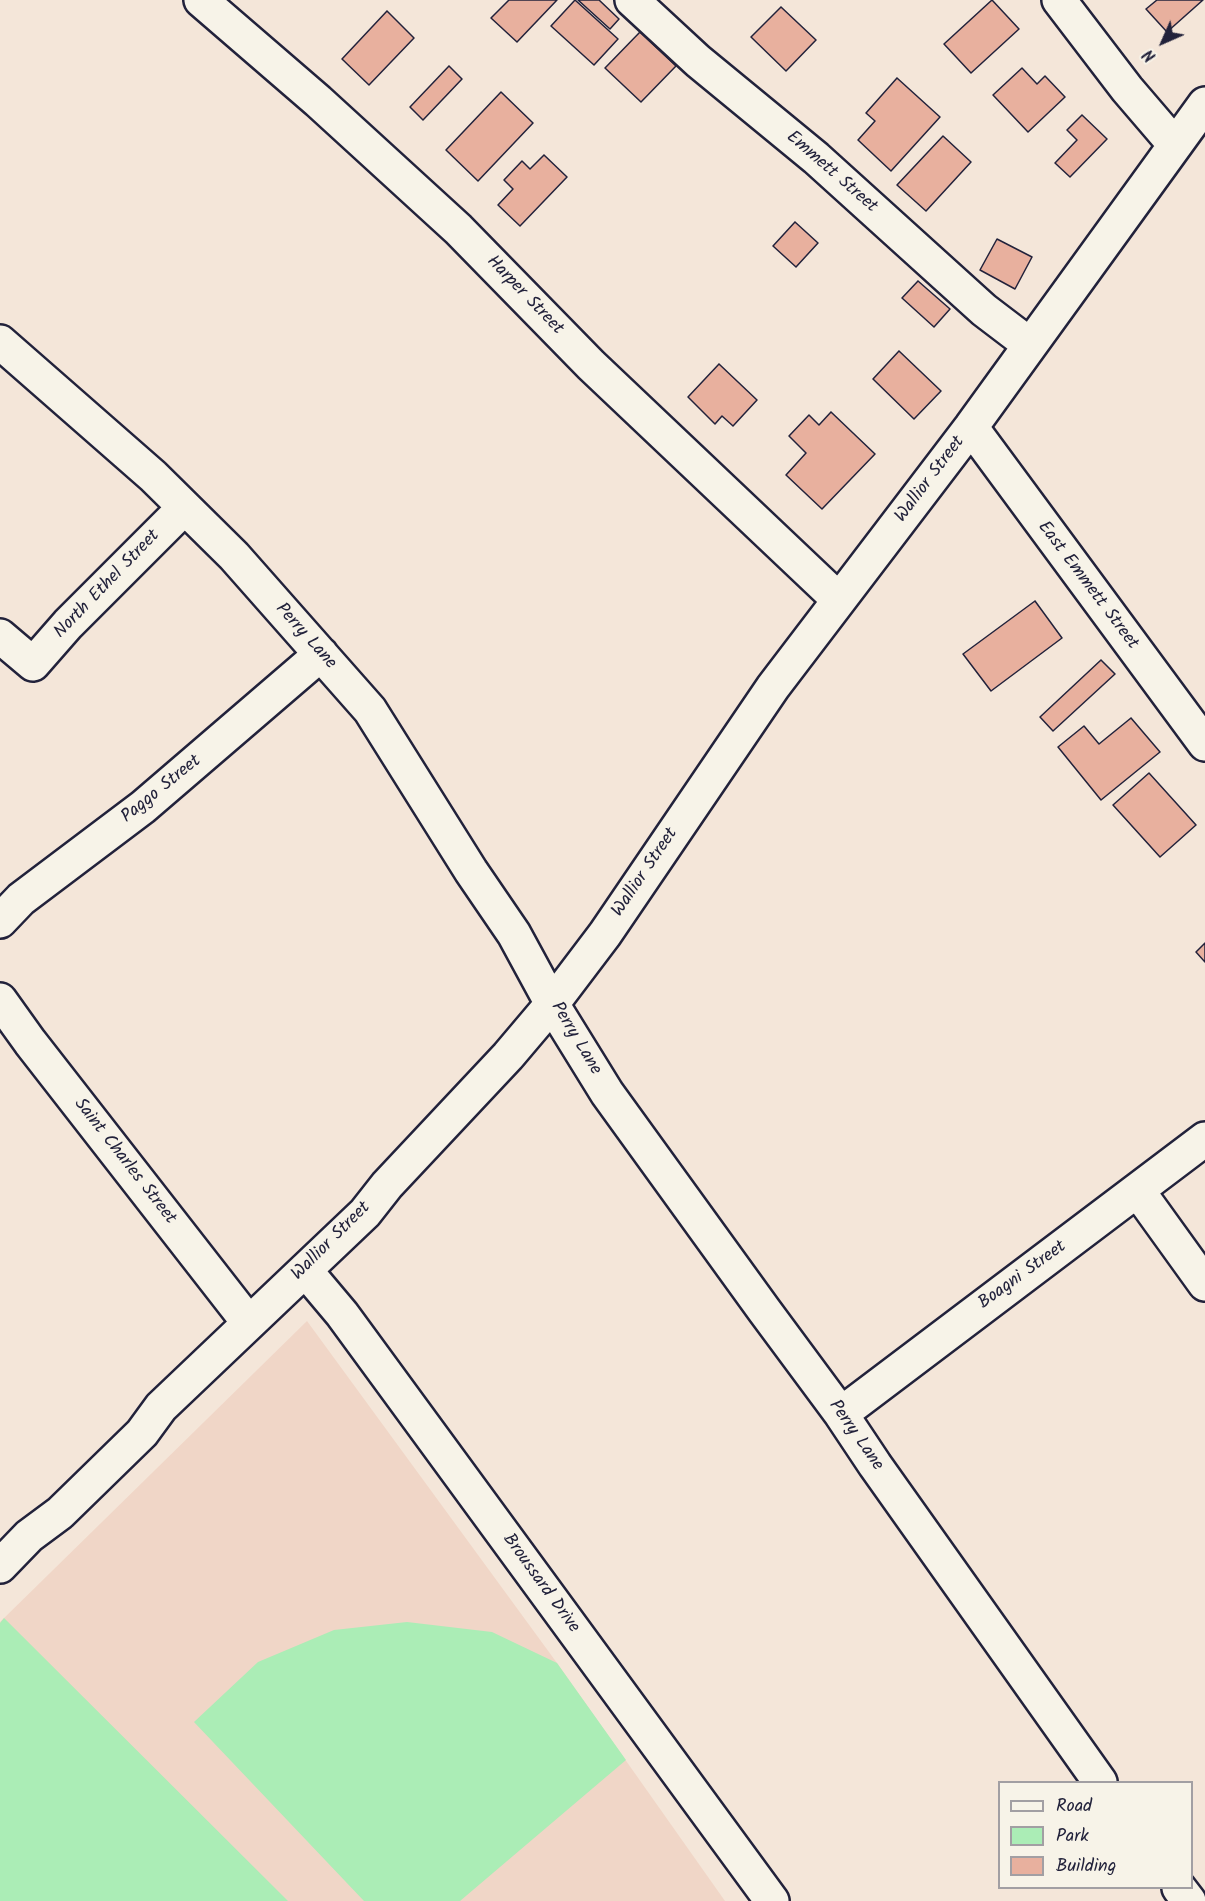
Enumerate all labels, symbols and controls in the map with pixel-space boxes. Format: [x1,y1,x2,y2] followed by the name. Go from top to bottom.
[1133,12,1193,72] north arrow
[1138,43,1162,68] text: N
[781,127,881,219] street label: Emmett Street
[481,252,567,340] street label: Harper Street
[892,433,970,527] street label: Wallior Street
[1032,518,1142,654] street label: East Emmett Street
[51,526,165,644] street label: North Ethel Street
[270,600,340,674] street label: Perry Lane
[118,751,206,829] street label: Paggo Street
[608,824,684,922] street label: Wallior Street
[545,999,605,1079] street label: Perry Lane
[68,1095,180,1229] street label: Saint Charles Street
[288,1198,376,1286] street label: Wallior Street
[975,1237,1071,1315] street label: Boagni Street
[823,1396,887,1476] street label: Perry Lane
[497,1530,583,1638] street label: Broussard Drive
[998,1781,1193,1889] legend
[1056,1792,1092,1821] text: Road
[1056,1822,1089,1851] text: Park
[1056,1852,1116,1881] text: Building

